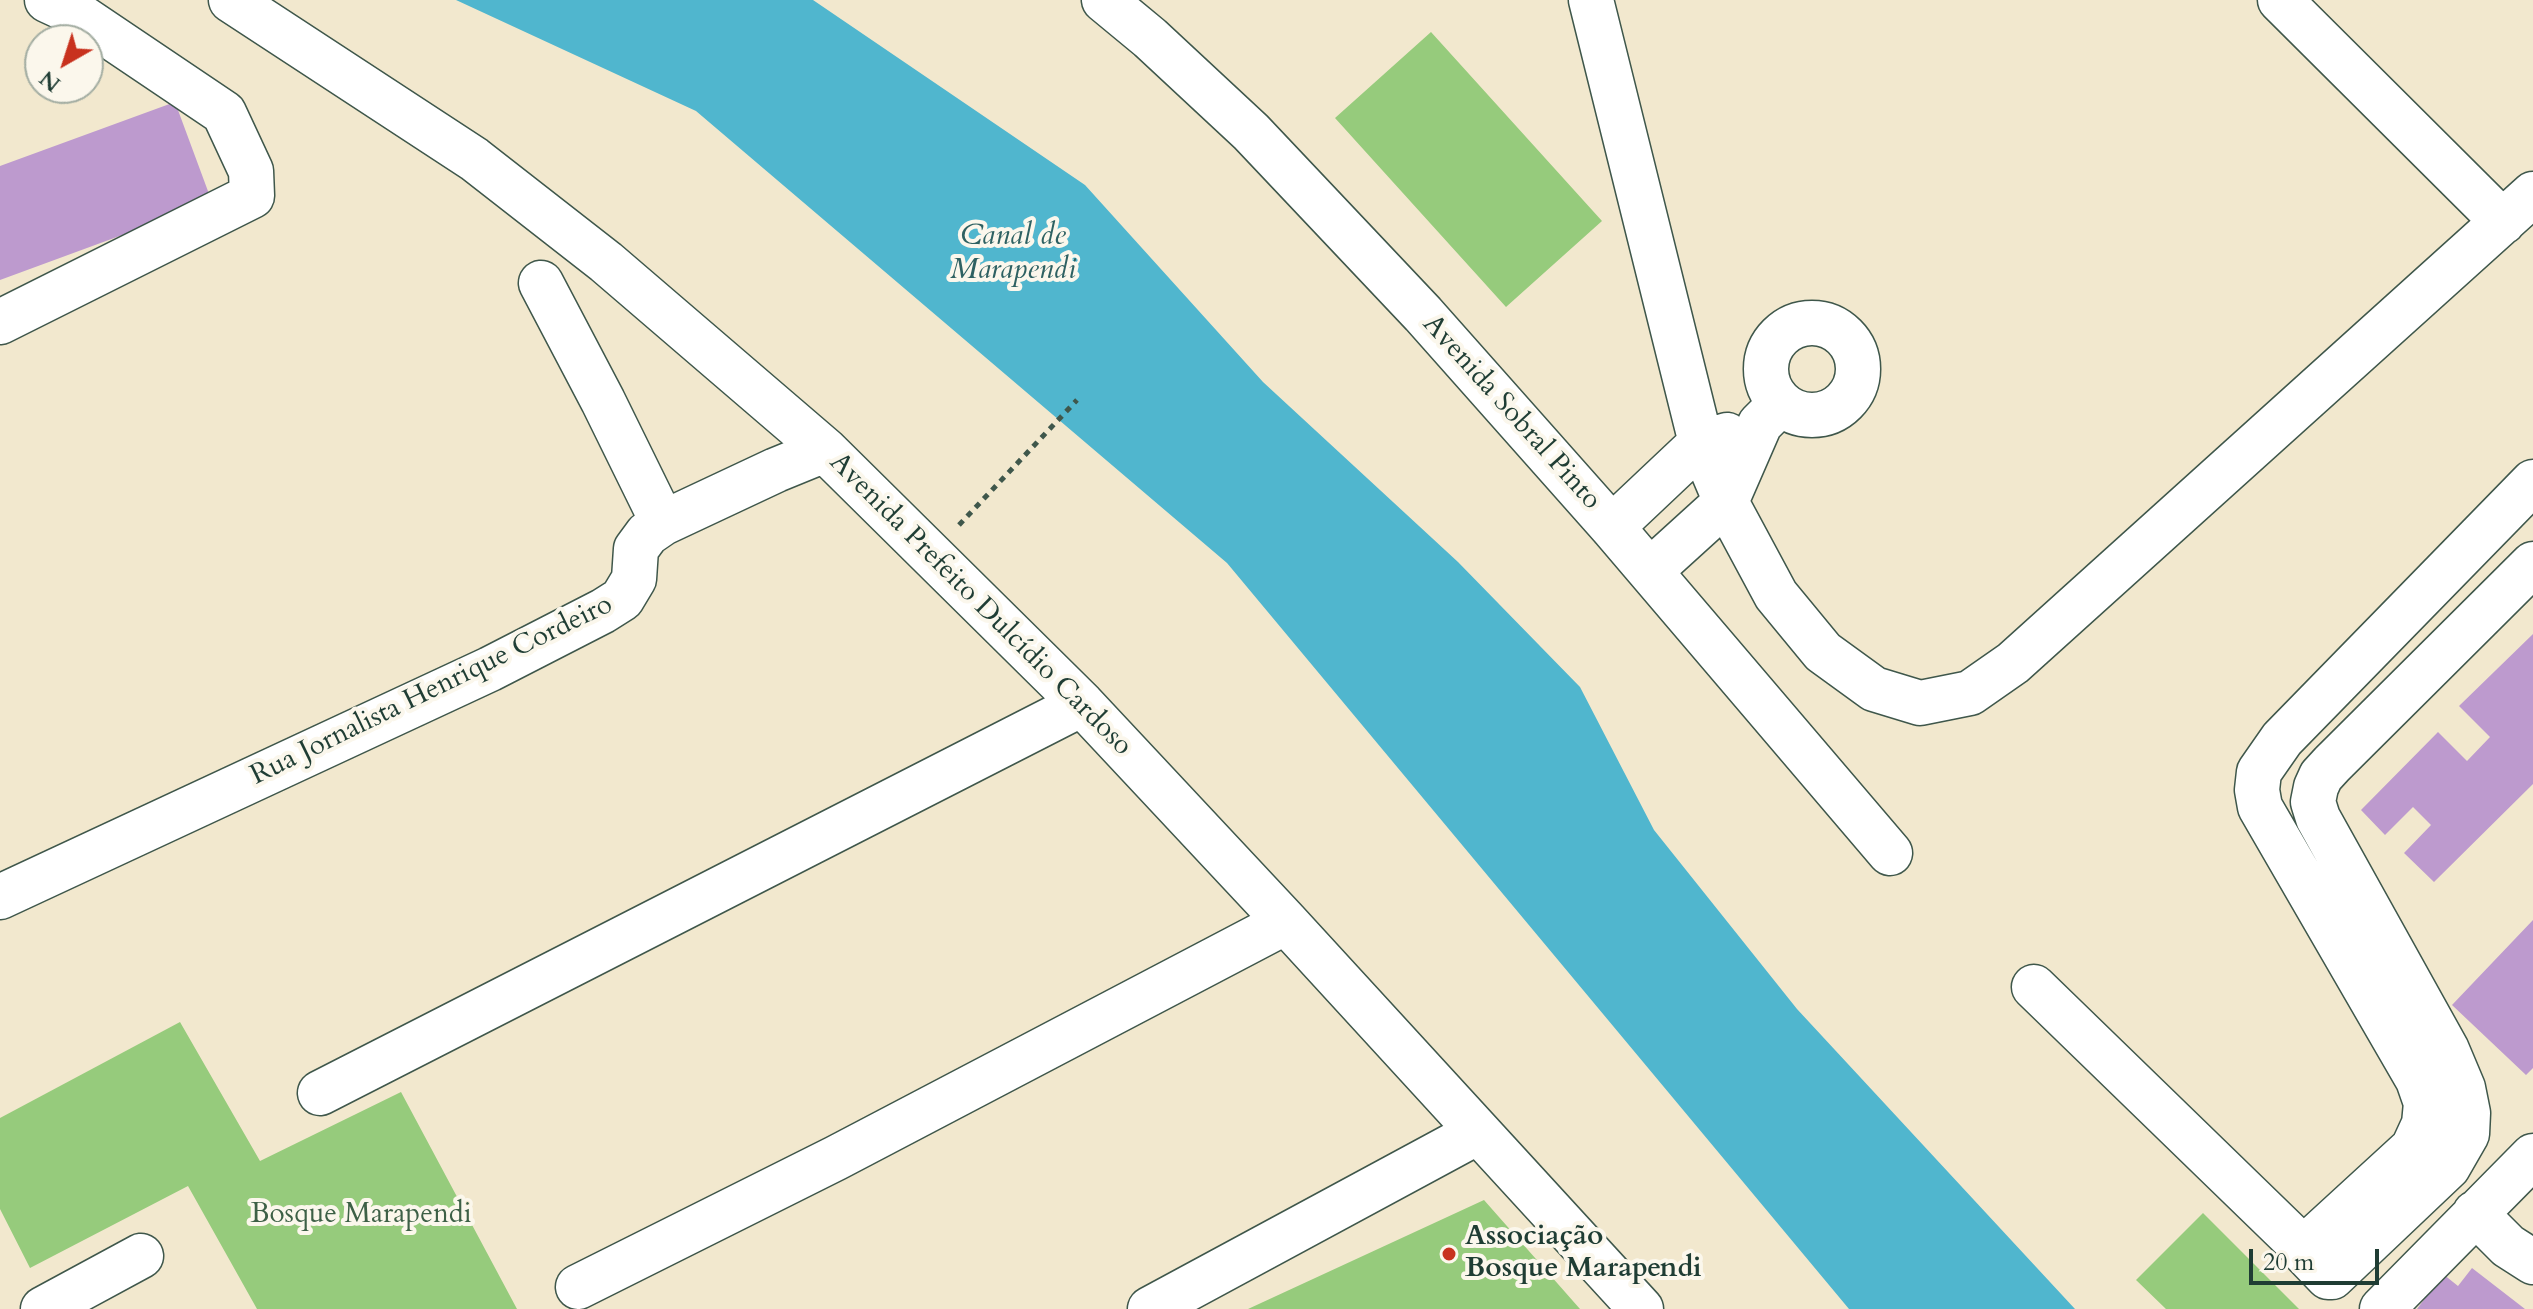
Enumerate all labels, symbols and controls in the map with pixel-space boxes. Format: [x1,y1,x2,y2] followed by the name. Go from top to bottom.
[24,24,104,104] north arrow
[33,63,67,99] text: N
[950,219,1076,290] water label: Canal de Marapendi
[1415,309,1607,517] street label: Avenida Sobral Pinto
[821,446,1139,764] street label: Avenida Prefeito Dulcídio Cardoso
[246,589,618,793] street label: Rua Jornalista Henrique Cordeiro
[250,1199,472,1233] park label: Bosque Marapendi
[1465,1221,1702,1287] place label: Associação Bosque Marapendi
[2253,1233,2383,1283] scale bar
[1440,1245,1458,1263] marker: Associação Bosque Marapendi
[2263,1246,2314,1279] text: 20 m

